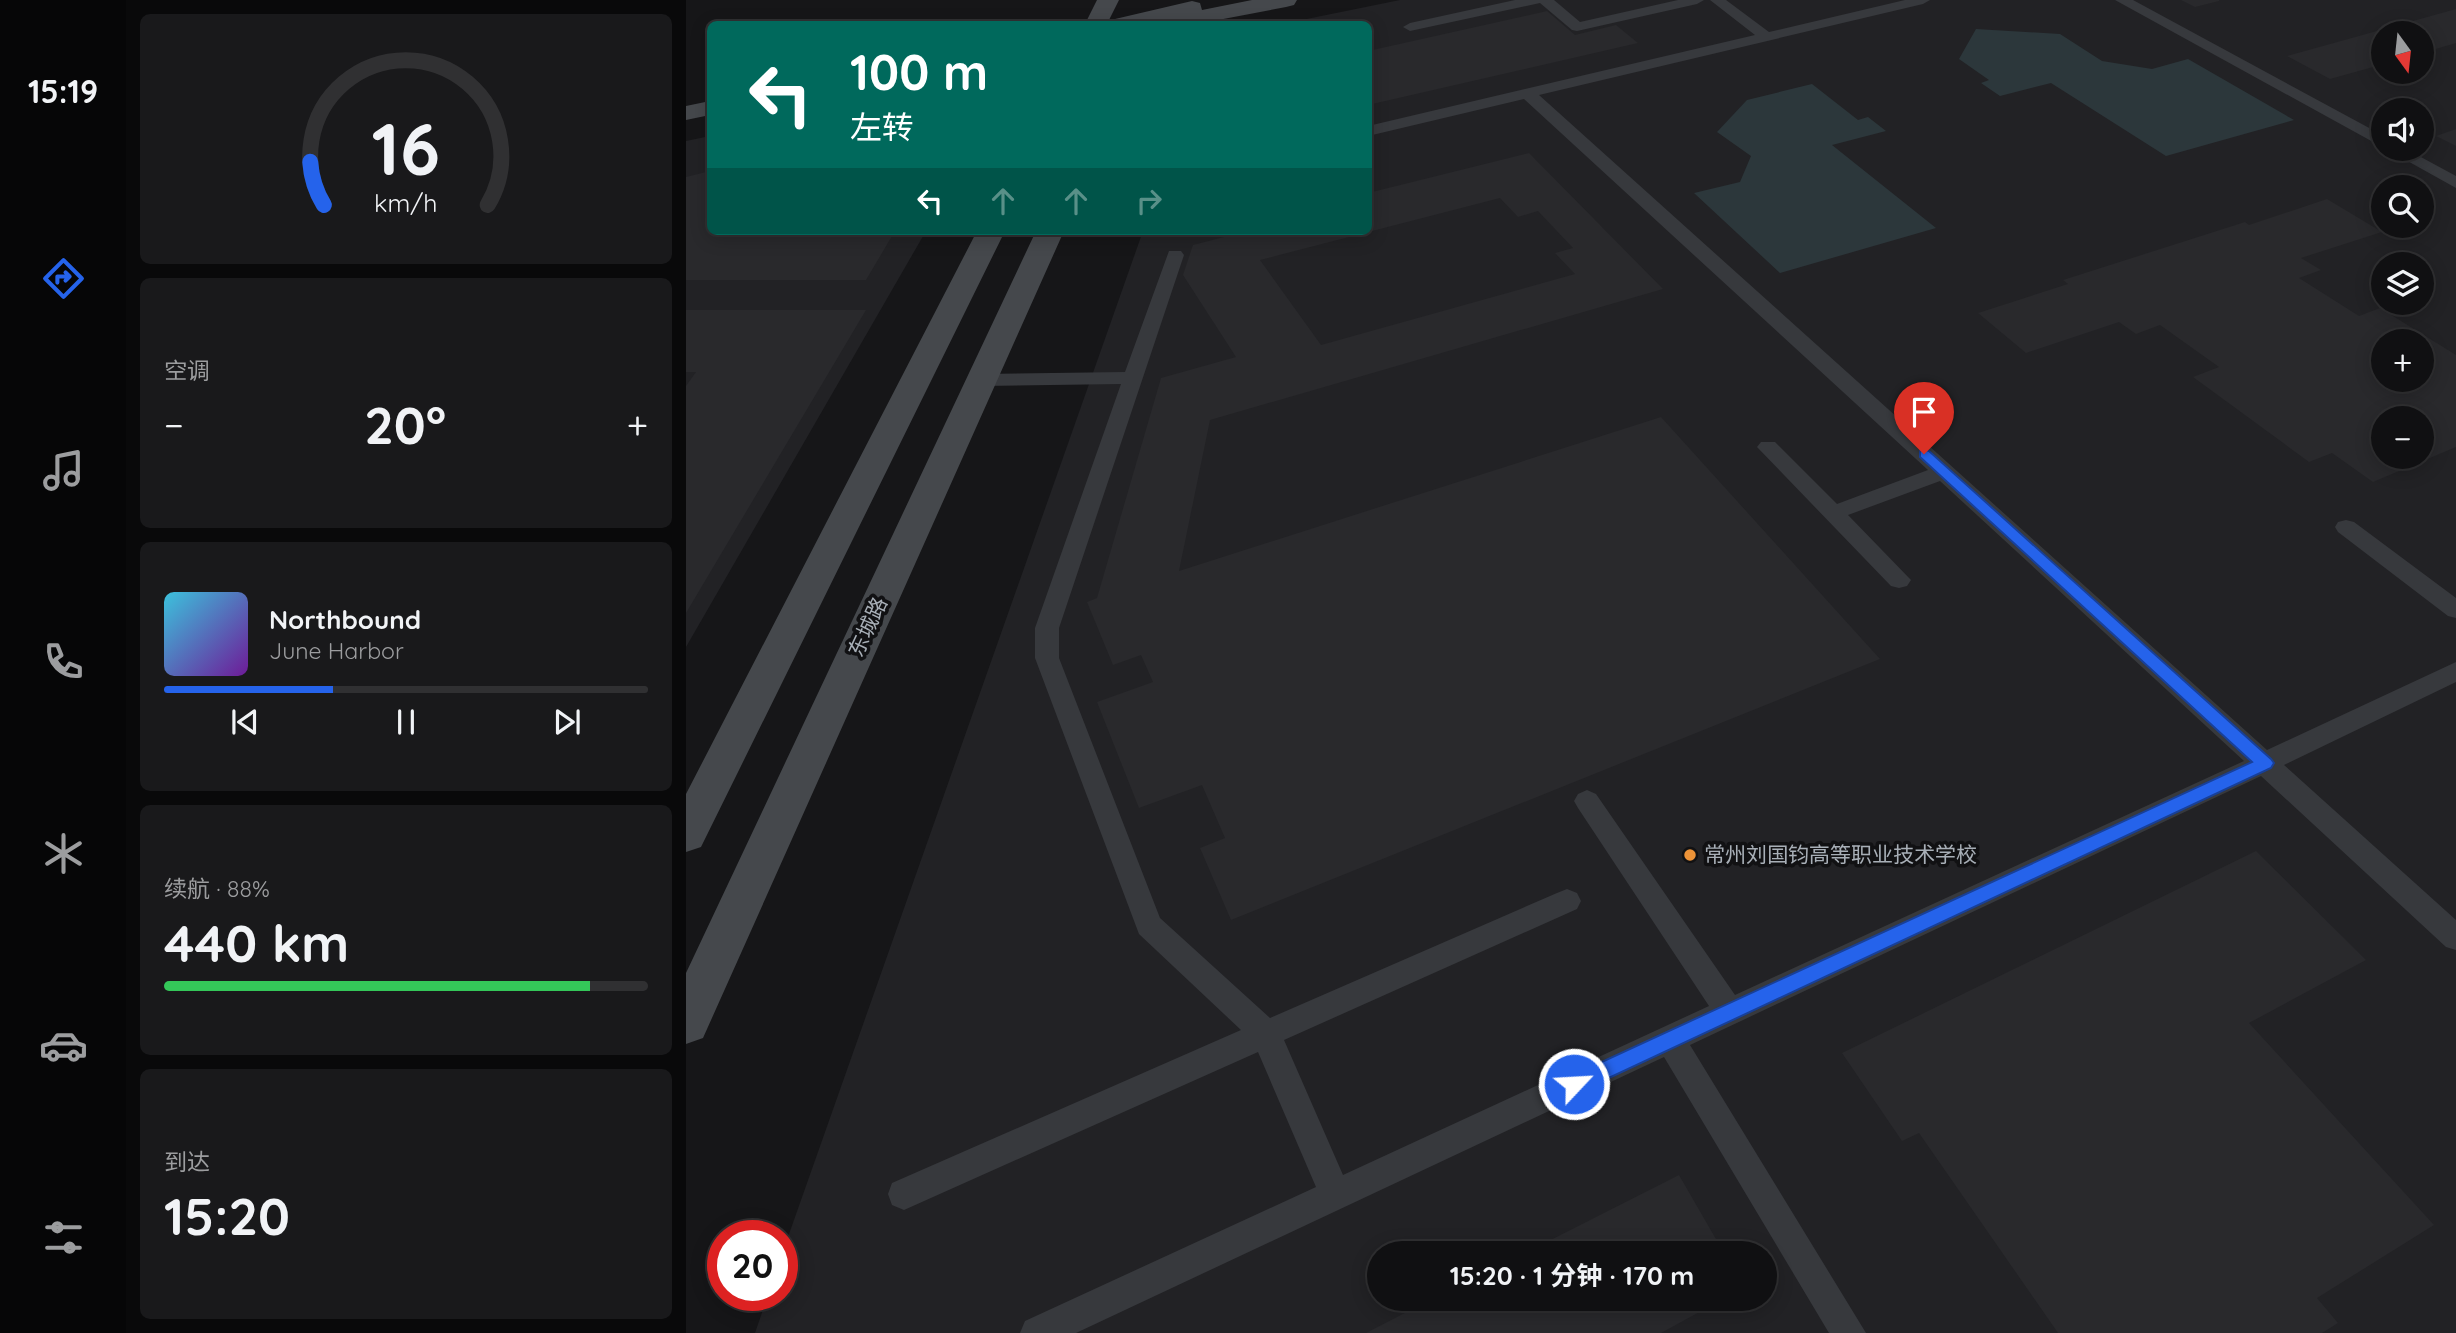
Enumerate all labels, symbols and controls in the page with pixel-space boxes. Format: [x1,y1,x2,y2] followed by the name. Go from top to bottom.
[2371,21,2434,84] north arrow
[2371,21,2434,469] map controls
[850,41,988,102] text: 100 m
[735,49,826,140] icon: left
[28,71,98,111] text: 15:19
[2371,98,2434,161] button: sound
[372,102,440,193] text: 16
[850,107,914,147] text: 左转
[2371,175,2434,238] button: search
[911,182,949,220] icon: left
[984,182,1022,220] icon: ahead
[1057,182,1095,220] icon: ahead
[1130,182,1168,220] icon: right
[374,187,438,218] text: km/h
[2371,252,2434,315] button: layers
[39,254,88,303] icon: directions
[2371,329,2434,392] button: +
[164,356,210,385] text: 空调
[1894,382,1954,454] pin
[364,392,446,457] text: 20°
[1905,393,1943,431] icon: arrive
[164,401,184,449] text: −
[627,401,648,449] text: +
[2371,406,2434,469] button: −
[39,446,88,495] icon: music
[842,593,892,661] street label: 东城路
[269,603,421,636] text: Northbound
[269,636,404,665] text: June Harbor
[39,637,88,686] icon: phone
[226,703,264,741] icon: previous
[387,703,425,741] icon: pause
[548,703,586,741] icon: next
[39,829,88,878] icon: climate
[1704,841,1977,867] place label: 常州刘国钧高等职业技术学校
[1682,847,1698,863] marker: 常州刘国钧高等职业技术学校
[164,874,270,903] text: 续航 · 88%
[164,910,349,975] text: 440 km
[39,1021,88,1070] icon: car
[1537,1047,1611,1121] position arrow
[164,1147,210,1176] text: 到达
[164,1183,290,1248] text: 15:20
[39,1213,88,1262] icon: filters
[707,1220,798,1311] speed limit sign: 20
[1450,1259,1694,1292] text: 15:20 · 1 分钟 · 170 m

